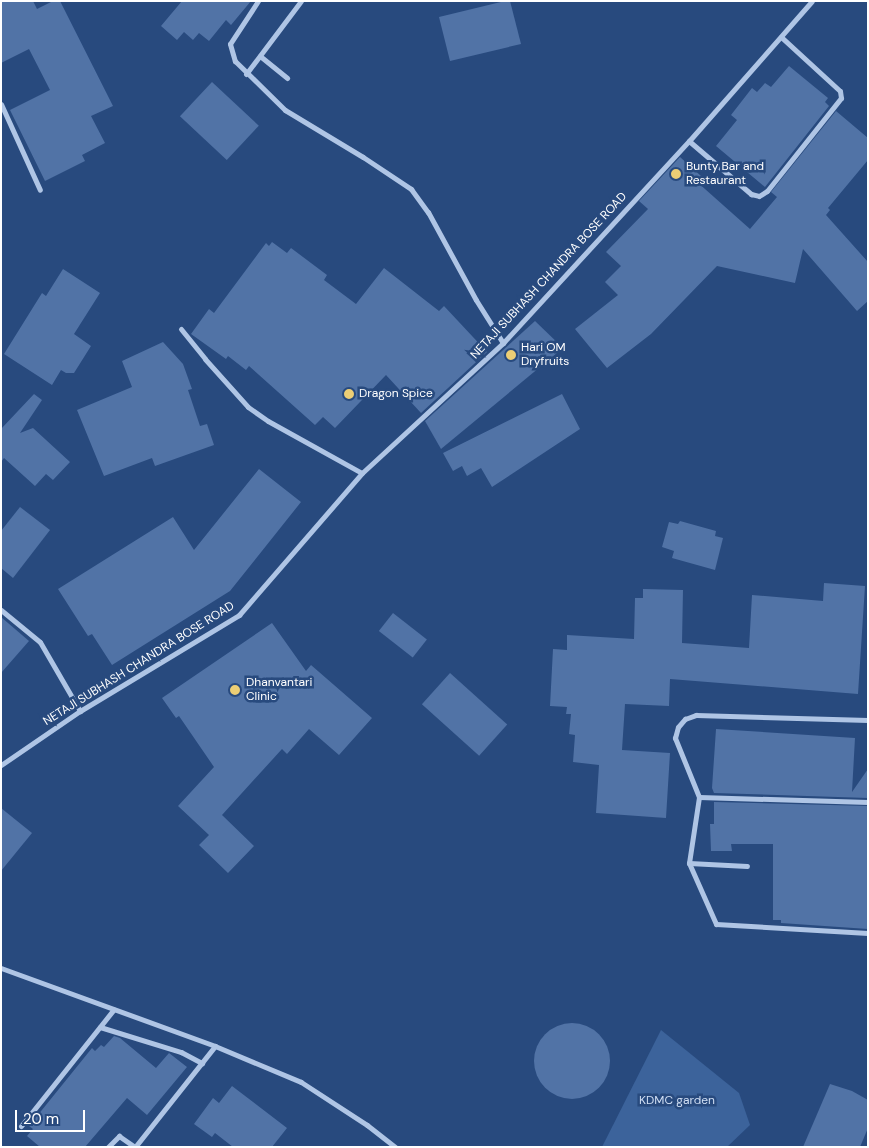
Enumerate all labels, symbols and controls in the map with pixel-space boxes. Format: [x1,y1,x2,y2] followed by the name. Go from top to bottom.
[686,160,764,188] place label: Bunty Bar and Restaurant
[670,168,682,180] marker: Bunty Bar and Restaurant
[468,190,630,362] street label: NETAJI SUBHASH CHANDRA BOSE ROAD
[521,341,569,369] place label: Hari OM Dryfruits
[505,349,517,361] marker: Hari OM Dryfruits
[359,387,433,401] place label: Dragon Spice
[343,388,355,400] marker: Dragon Spice
[41,599,237,729] street label: NETAJI SUBHASH CHANDRA BOSE ROAD
[246,676,312,704] place label: Dhanvantari Clinic
[228,683,242,697] marker: Dhanvantari Clinic
[639,1094,715,1108] park label: KDMC garden
[18,1100,88,1132] scale bar
[23,1109,59,1129] text: 20 m

